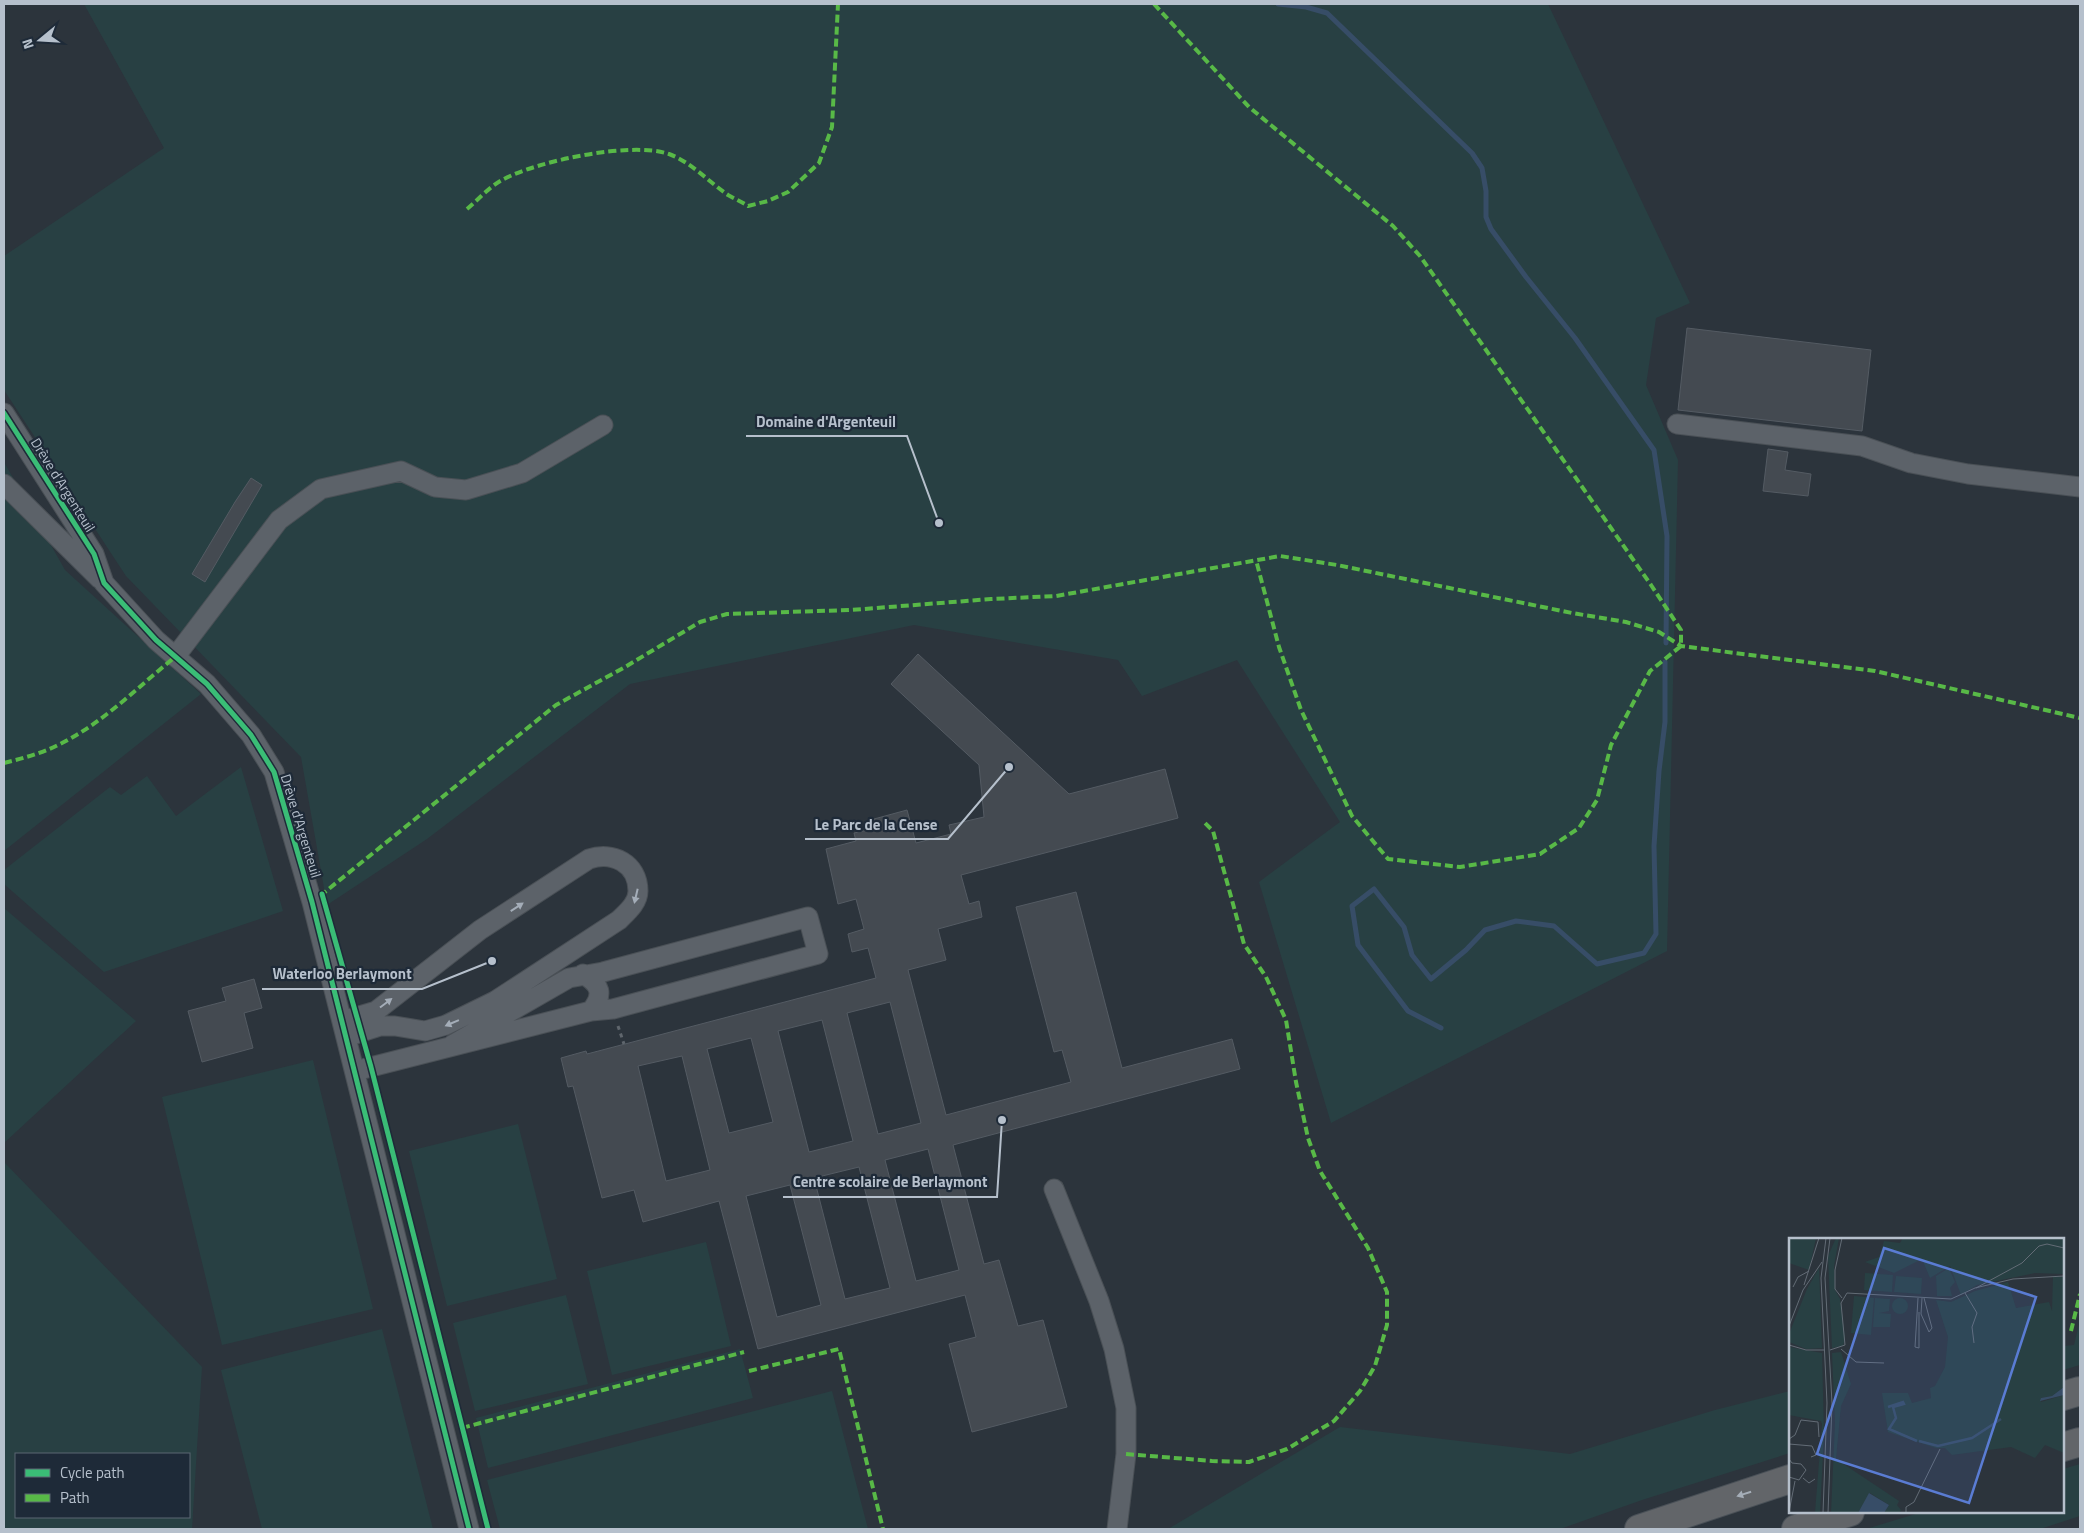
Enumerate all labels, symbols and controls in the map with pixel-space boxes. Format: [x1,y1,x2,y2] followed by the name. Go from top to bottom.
[15,15,65,65] north arrow
[16,36,39,52] text: N
[746,406,907,436] callout: Domaine d'Argenteuil
[756,410,896,433] text: Domaine d'Argenteuil
[26,433,101,536] street label: Drève d'Argenteuil
[276,771,327,880] street label: Drève d'Argenteuil
[805,809,948,839] callout: Le Parc de la Cense
[815,813,938,836] text: Le Parc de la Cense
[632,888,640,904] one-way arrow
[510,902,524,911] one-way arrow
[262,959,422,989] callout: Waterloo Berlaymont
[272,962,412,985] text: Waterloo Berlaymont
[379,998,393,1008] one-way arrow
[445,1019,459,1027] one-way arrow
[783,1167,997,1197] callout: Centre scolaire de Berlaymont
[793,1170,988,1193] text: Centre scolaire de Berlaymont
[1789,1238,2064,1513] inset map
[15,1453,190,1518] legend
[60,1461,125,1484] text: Cycle path
[60,1486,90,1509] text: Path
[1736,1490,1751,1498] one-way arrow

